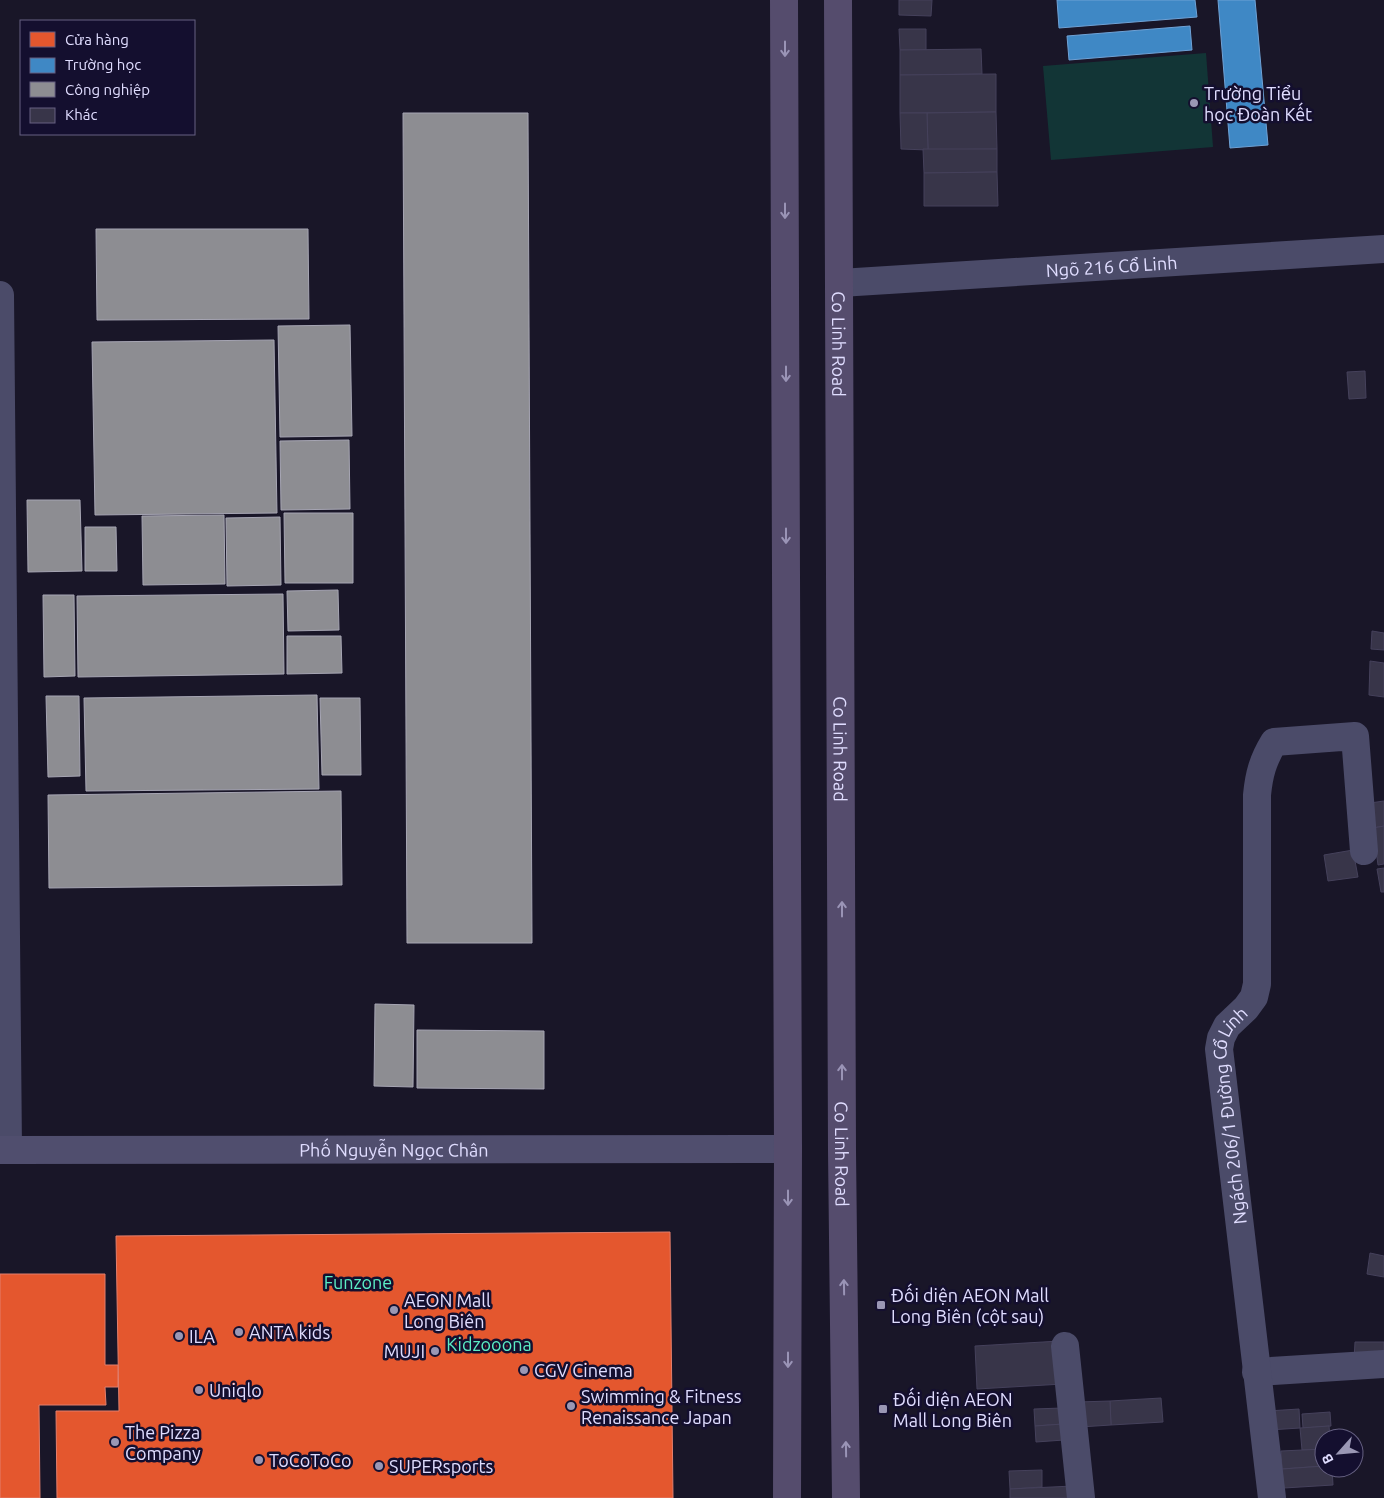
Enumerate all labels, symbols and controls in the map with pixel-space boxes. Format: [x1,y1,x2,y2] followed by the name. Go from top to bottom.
[20,20,195,135] legend
[65,31,129,48] text: Cửa hàng
[780,40,789,56] one-way arrow
[65,56,141,73] text: Trường học
[65,81,150,98] text: Công nghiệp
[1204,83,1312,124] place label: Trường Tiểu học Đoàn Kết
[1188,97,1200,109] marker: Trường Tiểu học Đoàn Kết
[65,106,97,123] text: Khác
[780,202,790,219] one-way arrow
[1045,252,1178,280] street label: Ngõ 216 Cổ Linh
[829,291,849,397] street label: Co Linh Road
[781,365,791,381] one-way arrow
[781,528,791,544] one-way arrow
[830,696,851,802] street label: Co Linh Road
[837,902,847,918] one-way arrow
[1209,1002,1251,1226] street label: Ngách 206/1 Đường Cổ Linh
[837,1064,847,1080] one-way arrow
[832,1101,853,1207] street label: Co Linh Road
[299,1137,489,1160] street label: Phố Nguyễn Ngọc Chân
[783,1190,793,1206] one-way arrow
[324,1272,392,1292] park label: Funzone
[839,1279,849,1296] one-way arrow
[891,1283,1049,1327] place label: Đối diện AEON Mall Long Biên (cột sau)
[404,1290,491,1331] place label: AEON Mall Long Biên
[875,1299,887,1311] marker: Đối diện AEON Mall Long Biên (cột sau)
[388,1304,400,1316] marker: AEON Mall Long Biên
[249,1322,330,1342] place label: ANTA kids
[189,1326,215,1346] place label: ILA
[233,1326,245,1338] marker: ANTA kids
[173,1330,185,1342] marker: ILA
[446,1334,532,1354] park label: Kidzooona
[384,1341,425,1361] place label: MUJI
[429,1345,441,1357] marker: MUJI
[783,1352,793,1368] one-way arrow
[534,1360,633,1380] place label: CGV Cinema
[518,1364,530,1376] marker: CGV Cinema
[209,1380,262,1400] place label: Uniqlo
[193,1384,205,1396] marker: Uniqlo
[581,1386,742,1427] place label: Swimming & Fitness Renaissance Japan
[893,1387,1013,1430] place label: Đối diện AEON Mall Long Biên
[565,1400,577,1412] marker: Swimming & Fitness Renaissance Japan
[877,1403,889,1415] marker: Đối diện AEON Mall Long Biên
[125,1422,201,1463] place label: The Pizza Company
[1314,1428,1364,1478] north arrow
[109,1436,121,1448] marker: The Pizza Company
[841,1442,850,1458] one-way arrow
[269,1450,351,1470] place label: ToCoToCo
[1318,1451,1337,1467] text: B
[253,1454,265,1466] marker: ToCoToCo
[389,1456,494,1476] place label: SUPERsports
[373,1460,385,1472] marker: SUPERsports

